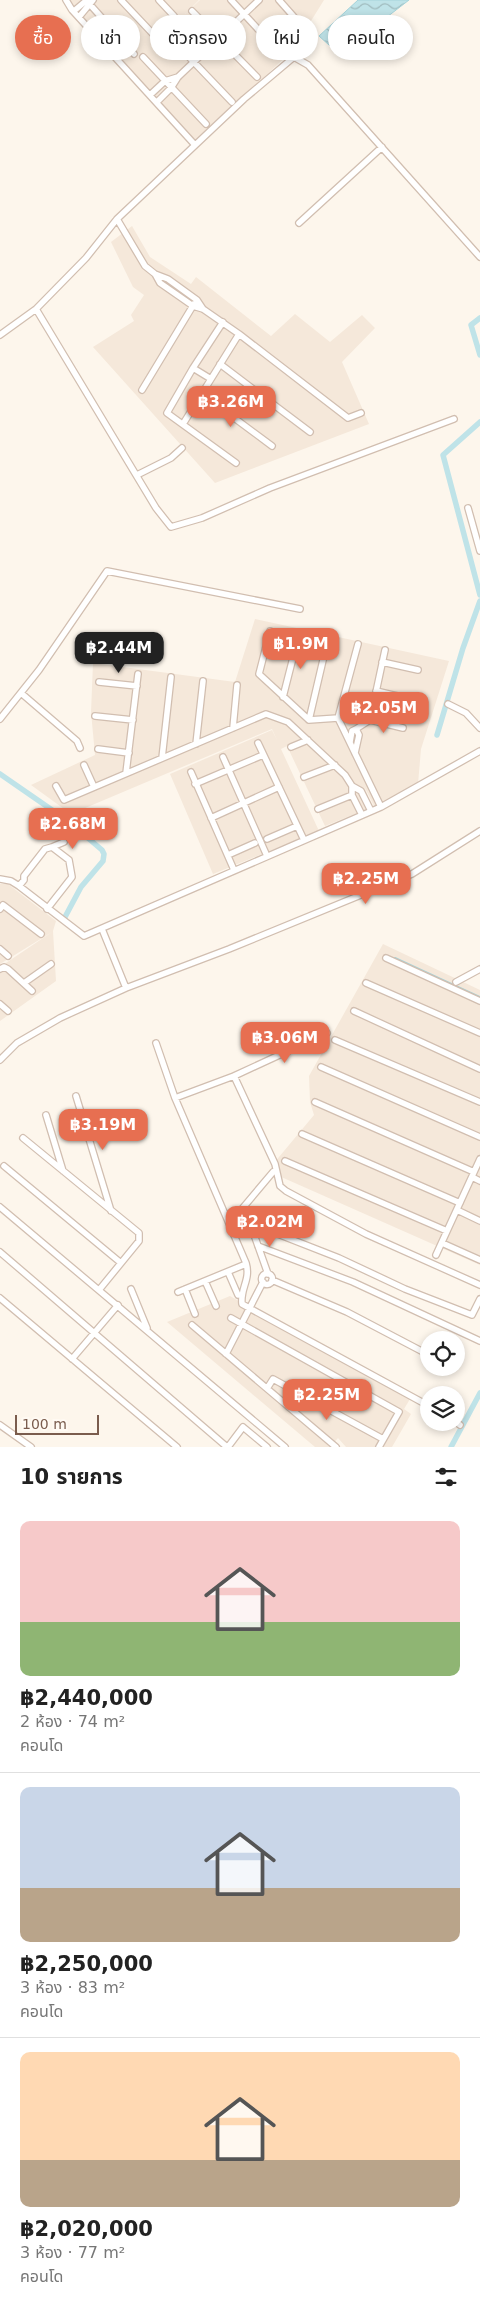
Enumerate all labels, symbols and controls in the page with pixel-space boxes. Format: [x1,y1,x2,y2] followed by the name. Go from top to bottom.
[15,15,71,60] chip: ซื้อ
[81,15,140,60] chip: เช่า
[150,15,246,60] chip: ตัวกรอง
[256,15,318,60] chip: ใหม่
[328,15,413,60] chip: คอนโด
[190,386,272,428] pin: ฿3.26M
[198,392,264,411] text: ฿3.26M
[266,628,336,670] pin: ฿1.9M
[78,632,160,674] pin: ฿2.44M
[273,634,329,653] text: ฿1.9M
[86,638,152,657] text: ฿2.44M
[343,692,425,734] pin: ฿2.05M
[351,698,417,717] text: ฿2.05M
[32,808,114,850] pin: ฿2.68M
[40,814,106,833] text: ฿2.68M
[325,862,407,905] pin: ฿2.25M
[333,869,399,888] text: ฿2.25M
[244,1022,326,1064] pin: ฿3.06M
[252,1028,318,1047] text: ฿3.06M
[62,1108,144,1151] pin: ฿3.19M
[70,1115,136,1134] text: ฿3.19M
[229,1206,311,1248] pin: ฿2.02M
[237,1212,303,1231] text: ฿2.02M
[420,1331,465,1431] map controls
[420,1331,465,1376] button: locate
[286,1378,368,1421] pin: ฿2.25M
[294,1385,360,1404] text: ฿2.25M
[420,1386,465,1431] button: layers
[15,1412,99,1435] scale bar
[22,1416,67,1432] text: 100 m
[432,1463,460,1491] icon: filters
[20,1465,123,1489] text: 10 รายการ
[195,1554,285,1644] icon: home
[20,1686,153,1710] text: ฿2,440,000
[20,1712,125,1731] text: 2 ห้อง · 74 m²
[20,1736,63,1755] text: คอนโด
[195,1819,285,1909] icon: home
[20,1952,153,1976] text: ฿2,250,000
[20,1978,125,1997] text: 3 ห้อง · 83 m²
[20,2002,63,2021] text: คอนโด
[195,2084,285,2174] icon: home
[20,2217,153,2241] text: ฿2,020,000
[20,2243,125,2262] text: 3 ห้อง · 77 m²
[20,2267,63,2286] text: คอนโด

